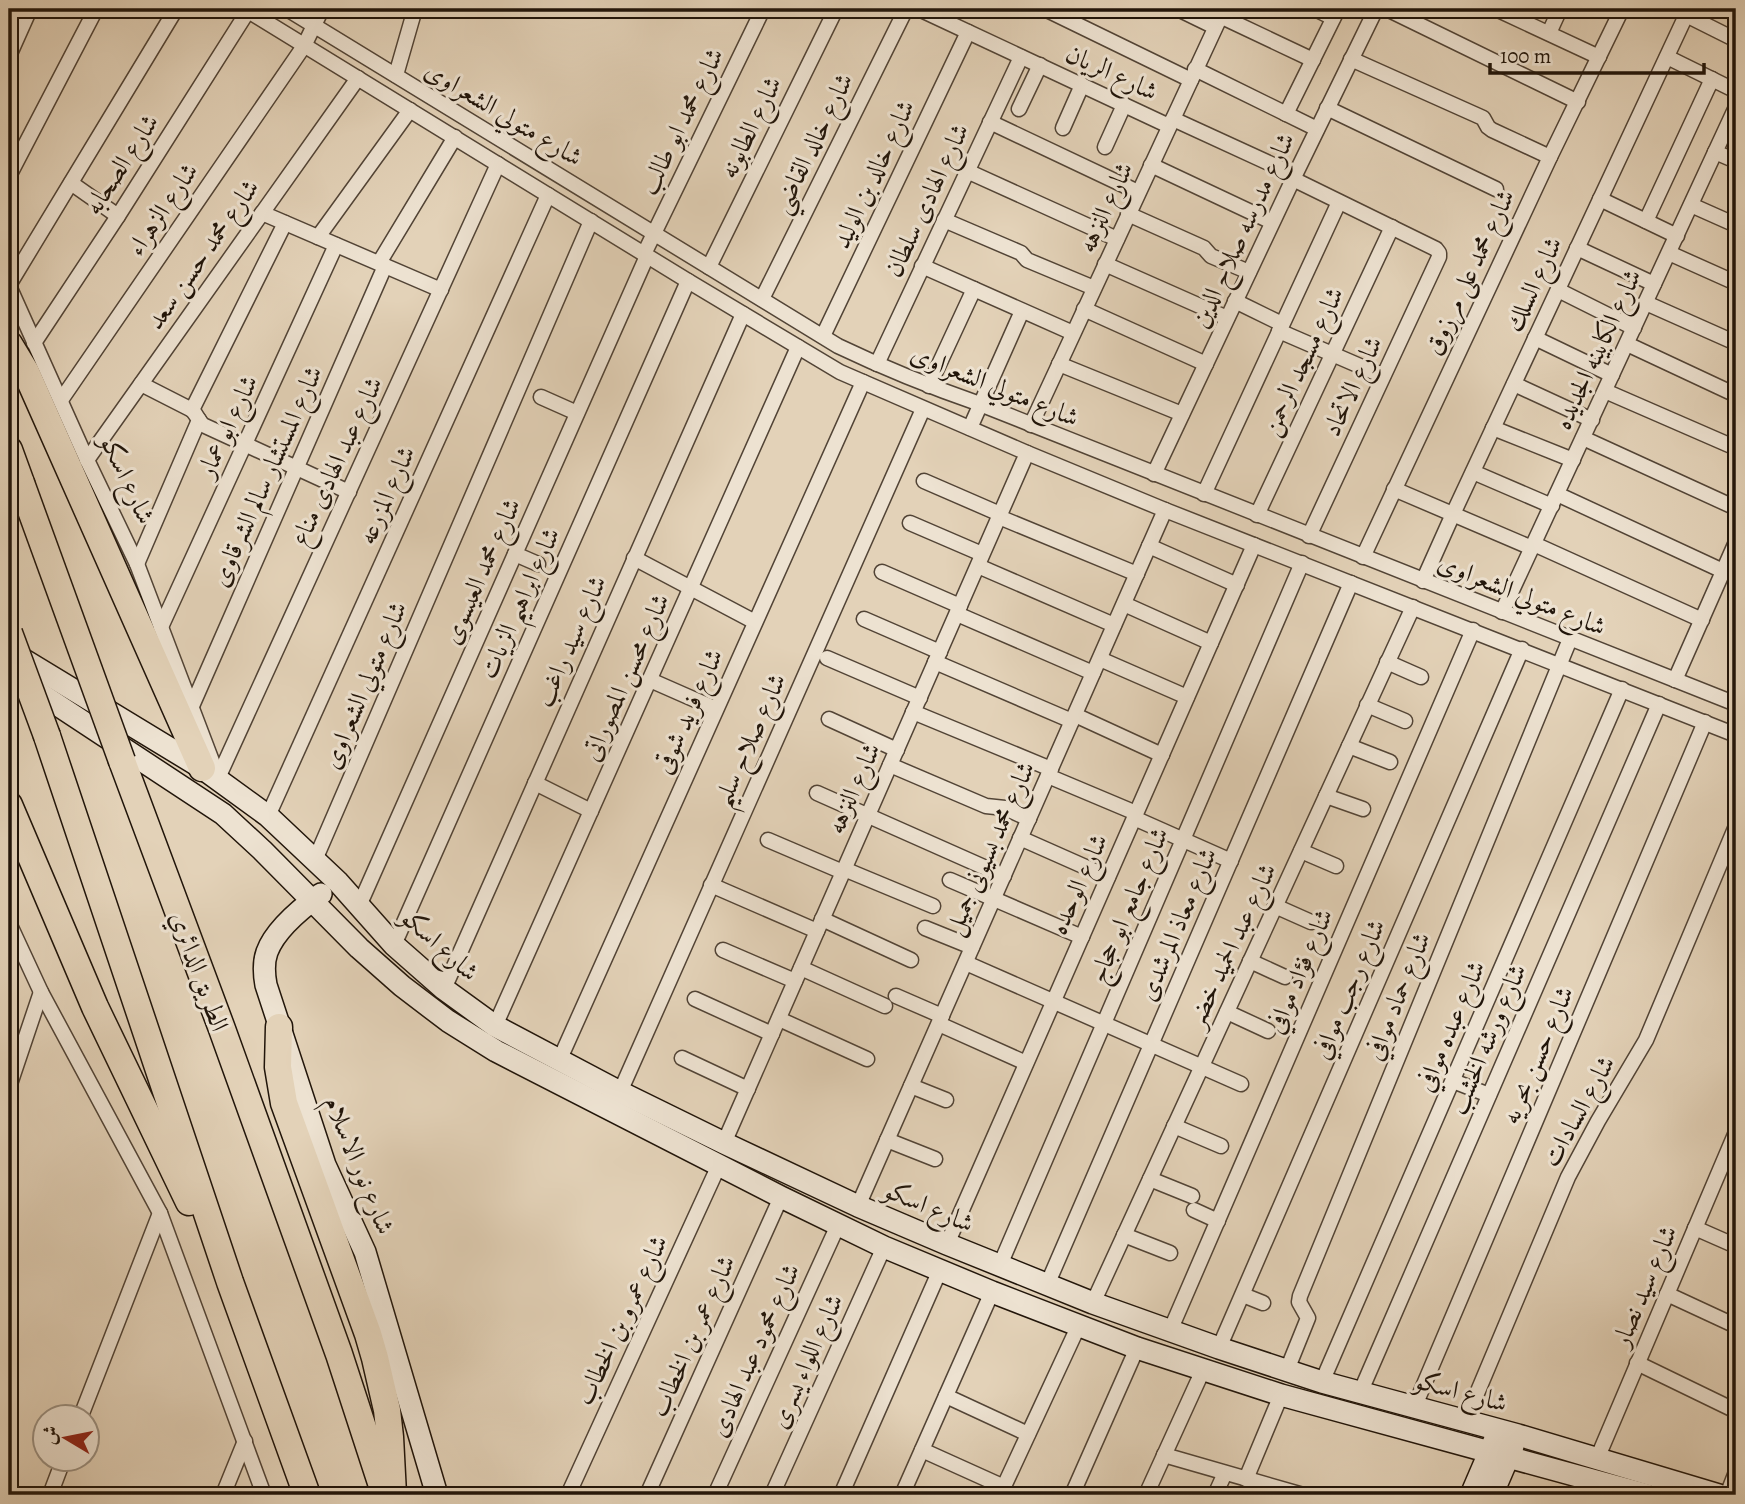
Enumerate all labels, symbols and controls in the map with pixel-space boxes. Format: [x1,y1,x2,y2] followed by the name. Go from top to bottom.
[1490,32,1703,76] scale bar
[1058,36,1164,113] street label: شارع الريان
[631,42,736,202] street label: شارع محمد ابو طالب
[1500,42,1551,70] text: 100 m
[416,52,589,178] street label: شارع متولي الشعراوى
[763,67,867,222] street label: شارع خالد القاضي
[711,70,794,186] street label: شارع الطابونه
[824,94,927,256] street label: شارع خالد بن الوليد
[76,107,170,224] street label: شارع الصحابه
[876,118,981,284] street label: شارع الهادى سلطان
[1182,127,1308,336] street label: شارع مدرسه صلاح الدين
[118,156,210,265] street label: شارع الزهراء
[1069,156,1145,260] street label: شارع النزهه
[138,172,271,339] street label: شارع محمد حسن سعد
[1416,184,1527,362] street label: شارع محمد على مرزوق
[1496,231,1574,339] street label: شارع السلك
[1545,263,1654,437] street label: شارع الكابينه الجديده
[1253,281,1356,443] street label: شارع مسجد الرحمن
[1314,330,1395,444] street label: شارع الاتحاد
[904,336,1084,439] street label: شارع متولي الشعراوى
[202,360,335,594] street label: شارع المستشار سالم الشرقاوى
[187,369,270,488] street label: شارع ابو عمار
[282,371,395,553] street label: شارع عبد الهادى مناع
[87,426,163,531] street label: شارع اسكو
[349,440,427,552] street label: شارع المزرعه
[434,493,533,651] street label: شارع محمد العيسوى
[470,522,576,688] street label: شارع ابراهيم الزيات
[1431,545,1611,648] street label: شارع متولي الشعراوى
[526,570,619,714] street label: شارع سيد راغب
[573,588,682,768] street label: شارع محسن المصوراتى
[313,596,419,776] street label: شارع متولي الشعراوى
[645,643,735,781] street label: شارع فريد شوقى
[704,668,802,816] street label: شارع صلاح سليم
[818,737,893,841] street label: شارع النزهه
[935,756,1047,942] street label: شارع محمد بسيونى جميل
[1080,822,1183,991] street label: شارع جامع ابو حجاج
[1041,828,1120,942] street label: شارع الوحده
[1129,842,1229,1008] street label: شارع معاذ المرشدى
[1177,857,1288,1037] street label: شارع عبد الحميد خضر
[388,898,487,992] street label: شارع اسكو
[1257,903,1345,1041] street label: شارع فؤاد موافي
[159,906,237,1037] street label: الطريق الدائري
[1303,914,1397,1066] street label: شارع رجب موافي
[1356,927,1443,1067] street label: شارع حماد موافي
[1407,955,1497,1099] street label: شارع عبده موافي
[1440,958,1539,1122] street label: شارع ورشه الخشب
[1493,981,1586,1131] street label: شارع حسن بحريه
[1533,1049,1627,1175] street label: شارع السادات
[311,1091,403,1242] street label: شارع نور الاسلام
[874,1171,979,1245] street label: شارع اسكو
[1602,1220,1689,1357] street label: شارع سيد نصار
[567,1229,680,1413] street label: شارع عمرو بن الخطاب
[641,1250,747,1424] street label: شارع عمر بن الخطاب
[701,1258,812,1444] street label: شارع محمود عبد الهادى
[761,1289,855,1436] street label: شارع اللواء يسرى
[1407,1362,1511,1425] street label: شارع اسكو
[32,1402,102,1472] north arrow
[36,1424,65,1447] text: ش

